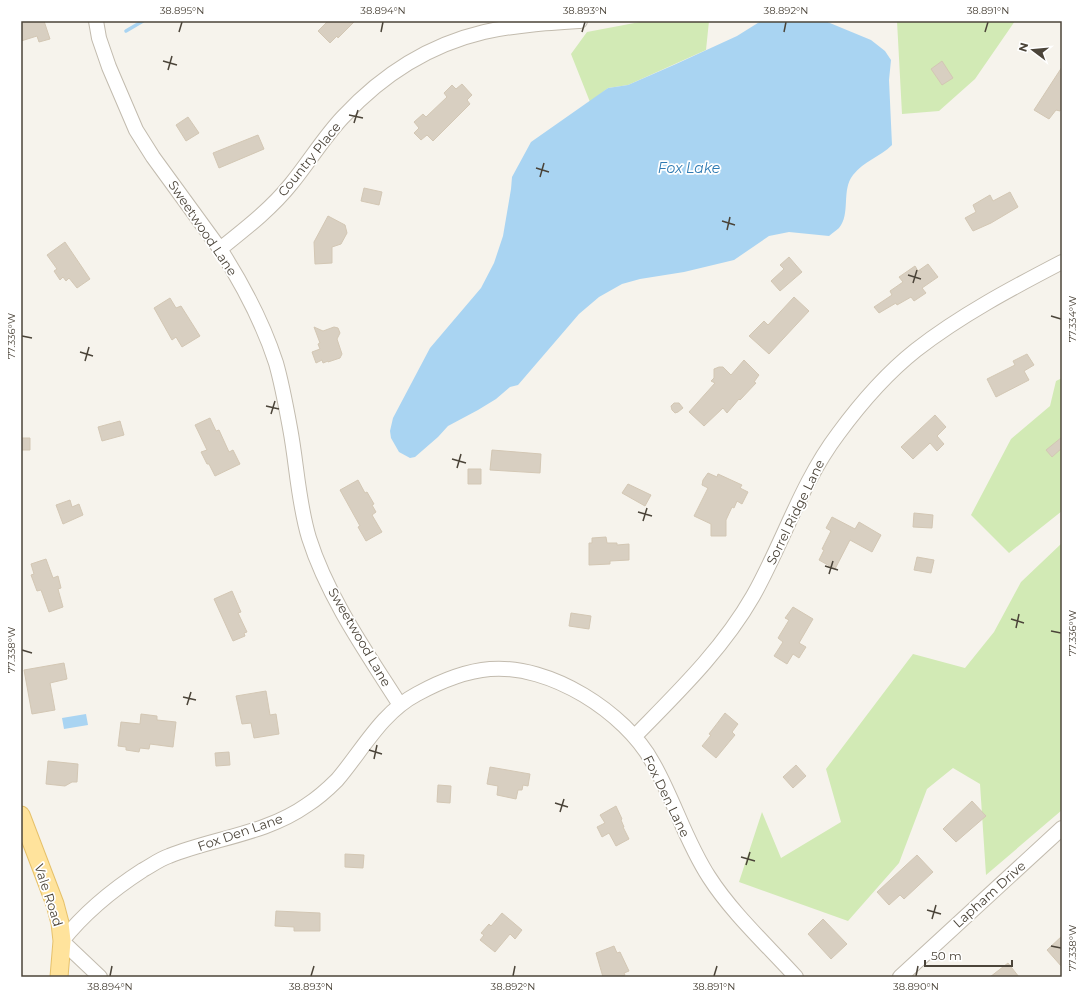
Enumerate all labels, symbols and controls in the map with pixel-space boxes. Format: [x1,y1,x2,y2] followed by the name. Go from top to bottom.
[160,4,204,17] text: 38.895°N
[360,4,406,17] text: 38.894°N
[563,4,607,17] text: 38.893°N
[764,4,808,17] text: 38.892°N
[967,4,1009,17] text: 38.891°N
[1013,30,1053,70] north arrow
[1015,41,1031,53] text: N
[274,118,344,199] street label: Country Place
[658,159,720,177] water label: Fox Lake
[165,177,241,279] street label: Sweetwood Lane
[1066,296,1079,342] text: 77.334°W
[5,313,18,359] text: 77.336°W
[763,457,827,567] street label: Sorrel Ridge Lane
[325,585,395,689] street label: Sweetwood Lane
[1066,610,1079,656] text: 77.336°W
[5,627,18,673] text: 77.338°W
[640,752,694,840] street label: Fox Den Lane
[195,810,285,854] street label: Fox Den Lane
[950,857,1029,931] street label: Lapham Drive
[31,862,67,928] street label: Vale Road
[1066,925,1079,971] text: 77.338°W
[925,942,1012,968] scale bar
[931,948,962,963] text: 50 m
[87,980,133,993] text: 38.894°N
[289,980,333,993] text: 38.893°N
[491,980,535,993] text: 38.892°N
[693,980,735,993] text: 38.891°N
[893,980,939,993] text: 38.890°N

